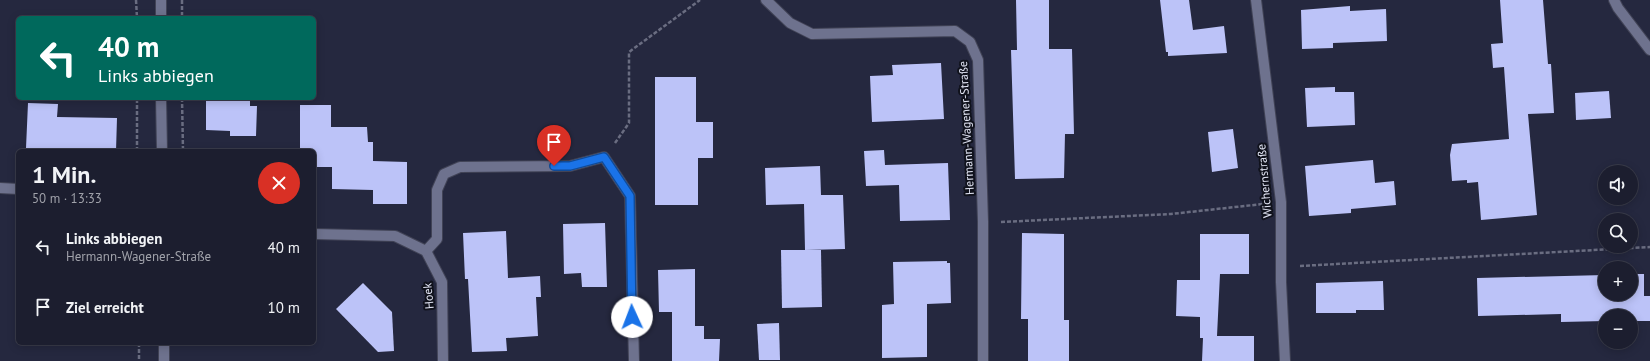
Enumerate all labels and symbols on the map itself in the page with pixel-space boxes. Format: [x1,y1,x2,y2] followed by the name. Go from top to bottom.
[955,61,977,195] street label: Hermann-Wagener-Straße
[537,125,571,166] pin
[1253,143,1275,219] street label: Wichernstraße
[419,282,437,310] street label: Hoek
[611,296,653,338] position arrow

